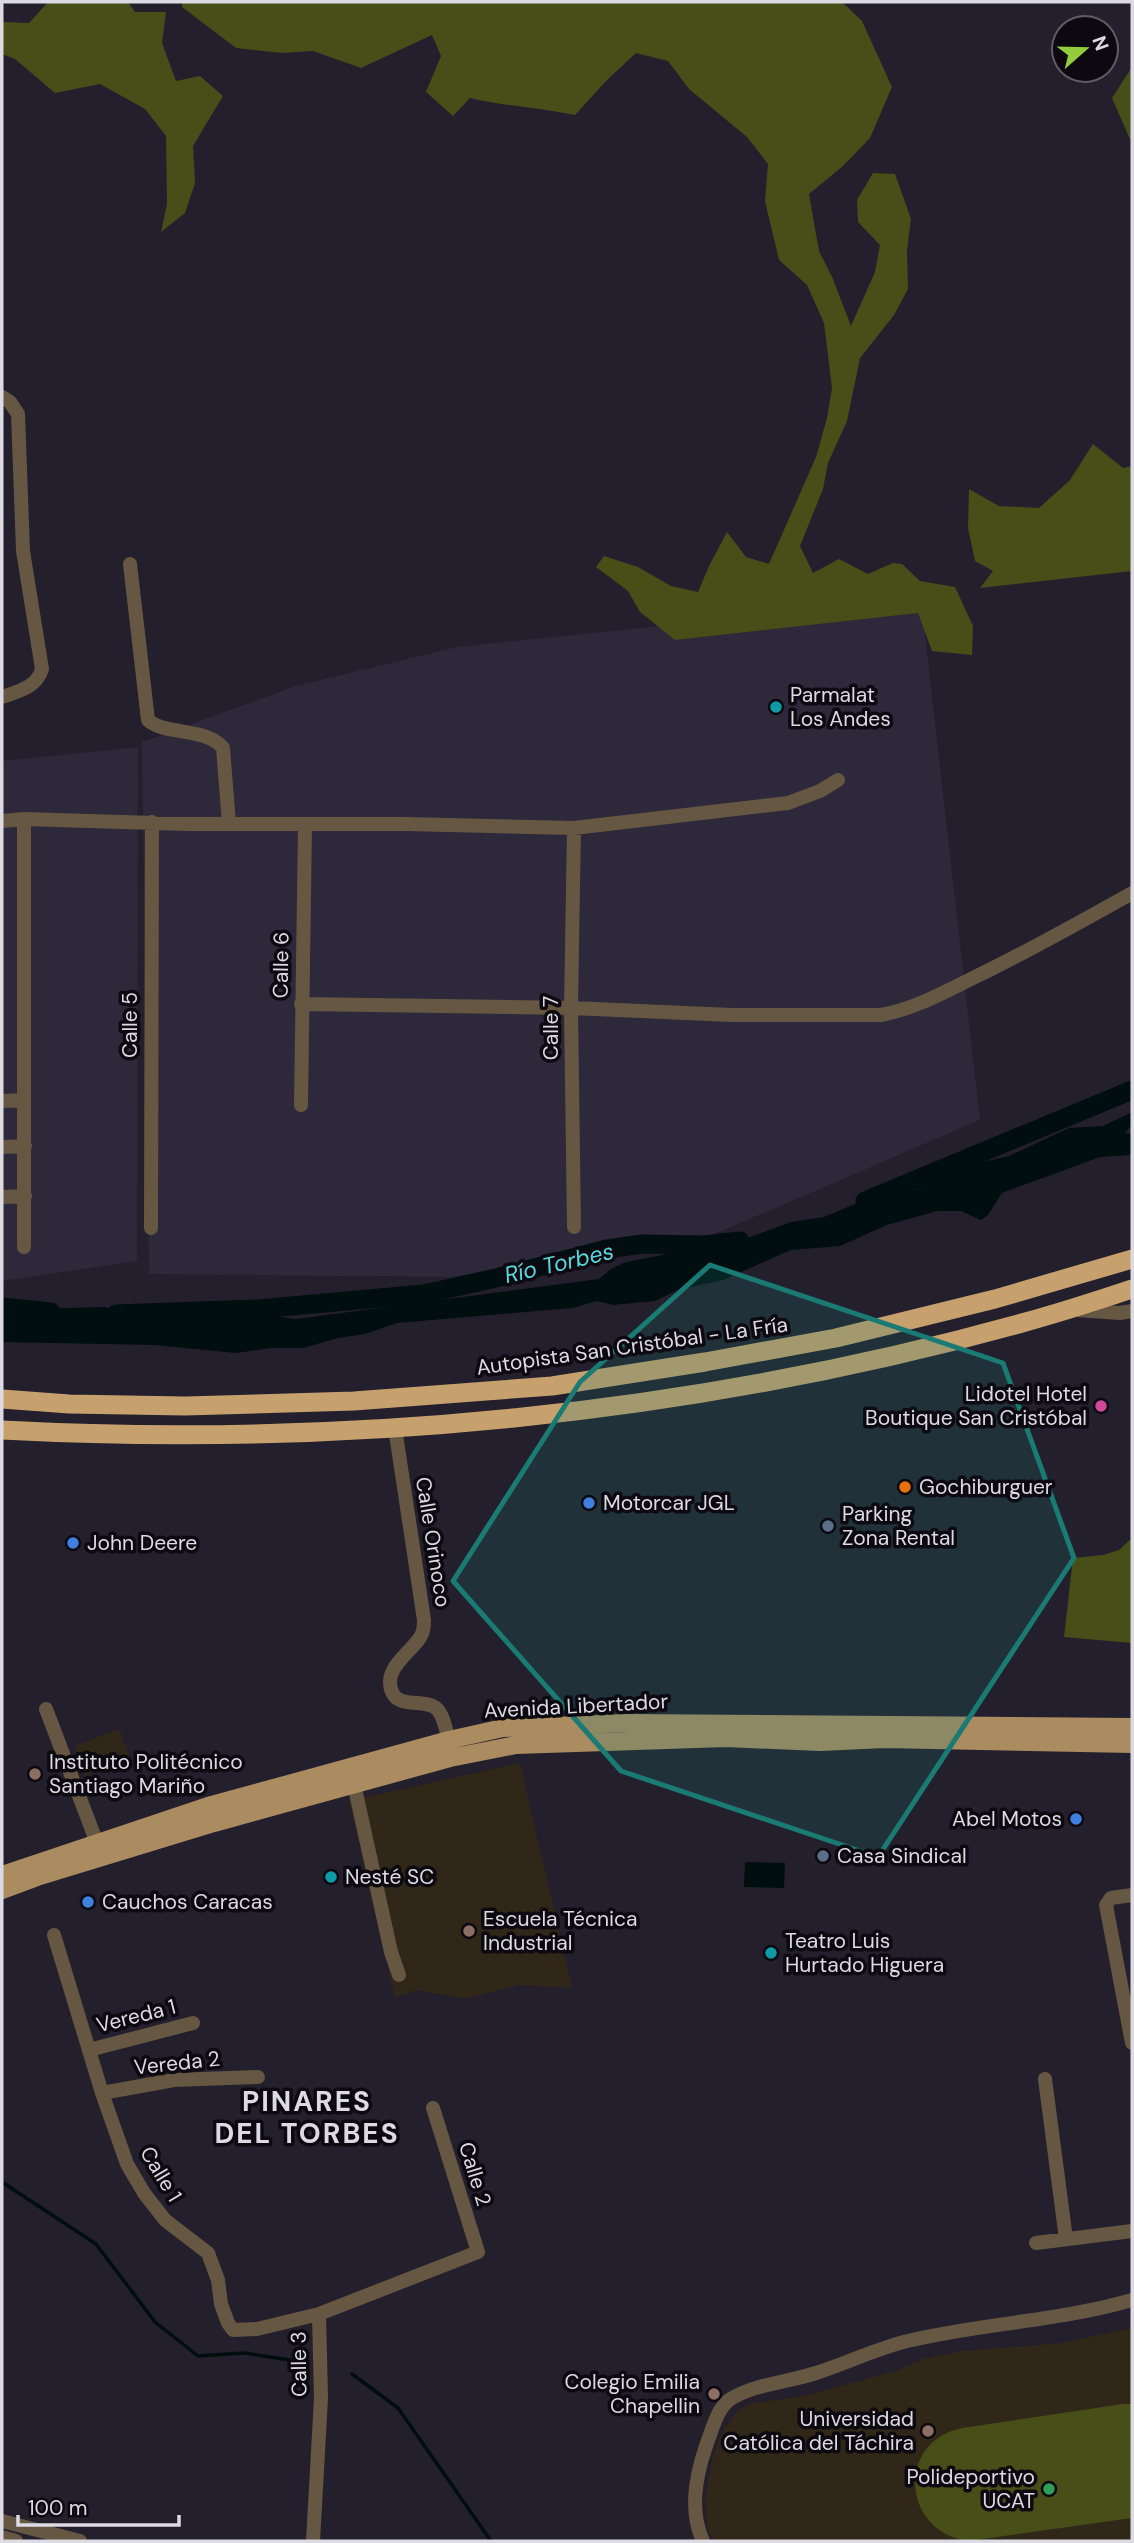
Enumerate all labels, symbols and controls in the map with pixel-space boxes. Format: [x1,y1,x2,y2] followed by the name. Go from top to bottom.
[1050,14,1120,84] north arrow
[1086,33,1115,54] text: N
[790,681,891,733] place label: Parmalat Los Andes
[768,699,784,715] marker: Parmalat Los Andes
[266,931,296,999] street label: Calle 6
[116,992,144,1058] street label: Calle 5
[537,996,565,1060] street label: Calle 7
[501,1236,617,1290] water label: Río Torbes
[474,1310,790,1382] street label: Autopista San Cristóbal - La Fría
[865,1380,1087,1432] place label: Lidotel Hotel Boutique San Cristóbal
[1093,1398,1109,1414] marker: Lidotel Hotel Boutique San Cristóbal
[919,1473,1053,1501] place label: Gochiburguer
[409,1475,457,1609] street label: Calle Orinoco
[897,1479,913,1495] marker: Gochiburguer
[603,1489,735,1517] place label: Motorcar JGL
[581,1495,597,1511] marker: Motorcar JGL
[842,1500,955,1552] place label: Parking Zona Rental
[820,1518,836,1534] marker: Parking Zona Rental
[87,1529,197,1557] place label: John Deere
[65,1535,81,1551] marker: John Deere
[483,1687,669,1725] street label: Avenida Libertador
[49,1748,243,1800] place label: Instituto Politécnico Santiago Mariño
[27,1766,43,1782] marker: Instituto Politécnico Santiago Mariño
[952,1805,1062,1833] place label: Abel Motos
[1068,1811,1084,1827] marker: Abel Motos
[837,1842,967,1870] place label: Casa Sindical
[815,1848,831,1864] marker: Casa Sindical
[345,1863,434,1891] place label: Nesté SC
[323,1869,339,1885] marker: Nesté SC
[102,1888,273,1916] place label: Cauchos Caracas
[80,1894,96,1910] marker: Cauchos Caracas
[483,1905,637,1957] place label: Escuela Técnica Industrial
[461,1923,477,1939] marker: Escuela Técnica Industrial
[785,1927,944,1979] place label: Teatro Luis Hurtado Higuera
[763,1945,779,1961] marker: Teatro Luis Hurtado Higuera
[93,1993,179,2039] street label: Vereda 1
[133,2045,221,2081] street label: Vereda 2
[214,2083,400,2152] district label: PINARES DEL TORBES
[452,2139,498,2209] street label: Calle 2
[134,2141,188,2207] street label: Calle 1
[284,2331,314,2397] street label: Calle 3
[564,2368,700,2420] place label: Colegio Emilia Chapellin
[706,2386,722,2402] marker: Colegio Emilia Chapellin
[723,2405,914,2457] place label: Universidad Católica del Táchira
[920,2423,936,2439] marker: Universidad Católica del Táchira
[907,2463,1035,2515] place label: Polideportivo UCAT
[1041,2481,1057,2497] marker: Polideportivo UCAT
[18,2484,178,2528] scale bar
[28,2494,88,2522] text: 100 m

